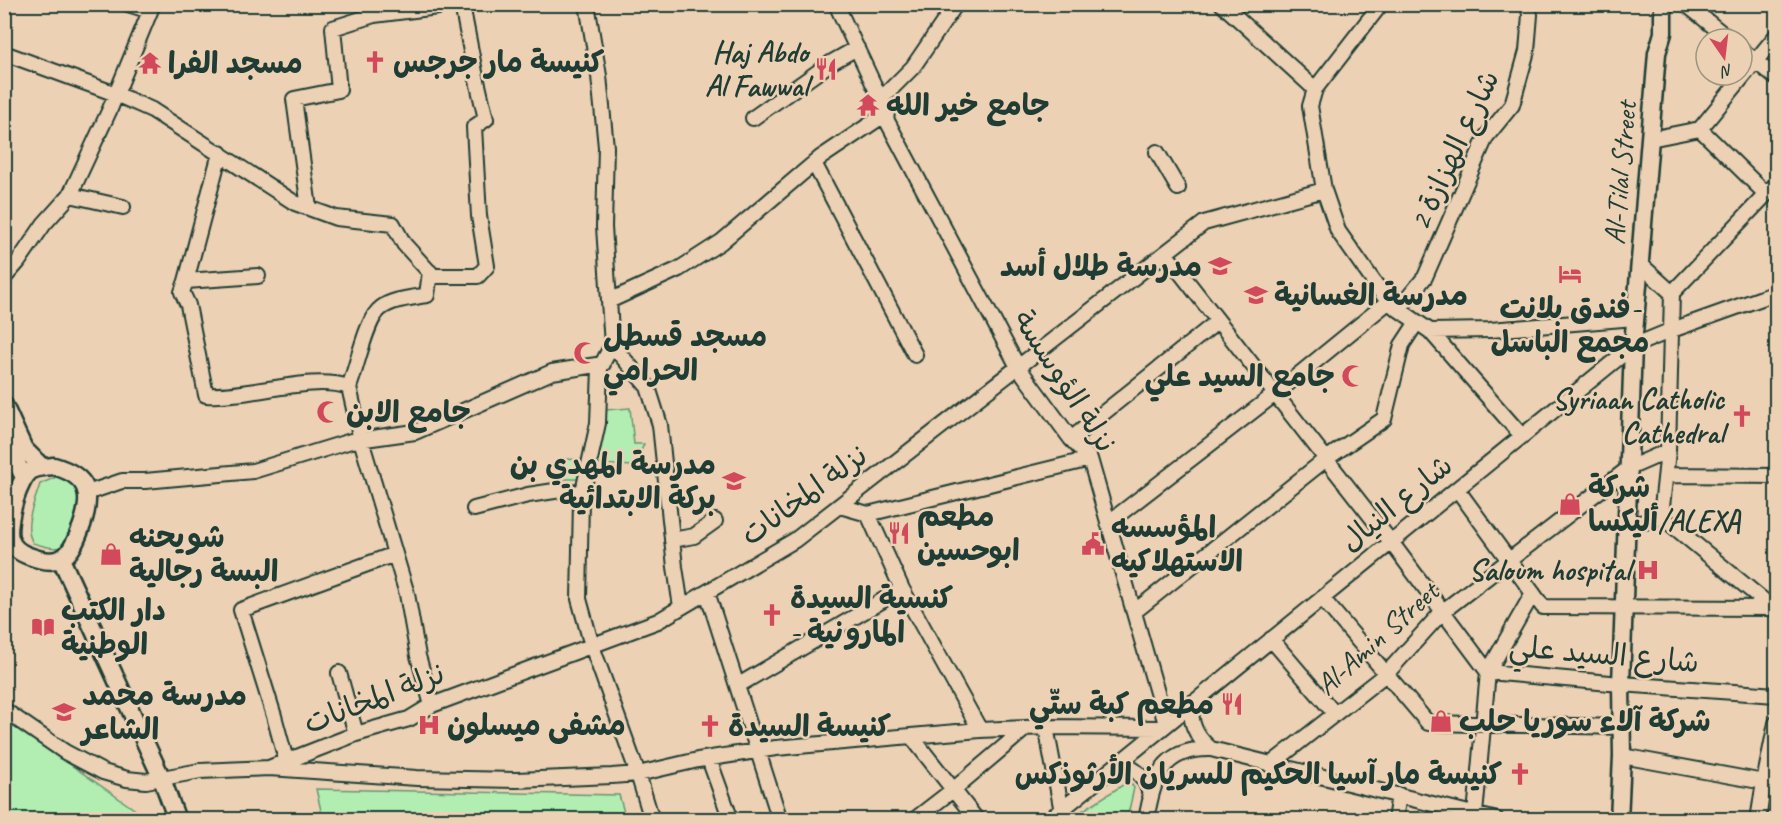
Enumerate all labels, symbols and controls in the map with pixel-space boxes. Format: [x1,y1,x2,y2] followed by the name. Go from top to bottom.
[1694,27,1754,87] north arrow
[705,33,814,105] place label: Haj Abdo Al Fawwal
[393,43,605,81] place label: كنيسة مار جرجس
[168,44,303,82] place label: مسجد الفرا
[362,49,388,75] church icon: كنيسة مار جرجس
[137,50,163,76] temple icon: مسجد الفرا
[813,56,839,82] restaurant icon: Haj Abdo Al Fawwal
[1717,60,1735,82] text: N
[1400,64,1509,237] street label: شارع الهزازة 2
[886,86,1050,127] place label: جامع خير الله
[855,92,881,118] temple icon: جامع خير الله
[1595,97,1645,246] street label: Al-Tilal Street
[1000,247,1202,285] place label: مدرسة طلال أسد
[1207,253,1233,279] school or university icon: مدرسة طلال أسد
[1557,261,1583,287] hotel icon: فندق بلانت- مجمع الباسل
[1274,276,1468,314] place label: مدرسة الغسانية
[1243,282,1269,308] school or university icon: مدرسة الغسانية
[1490,289,1650,363] place label: فندق بلانت- مجمع الباسل
[1005,303,1125,459] street label: نزلة الؤوسسة
[603,317,767,396] place label: مسجد قسطل الحرامي
[572,340,598,366] mosque icon: مسجد قسطل الحرامي
[1144,357,1335,402] place label: جامع السيد علي
[1340,363,1366,389] mosque icon: جامع السيد علي
[1552,380,1730,452] place label: Syriaan Catholic Cathedral
[346,393,471,434] place label: جامع الابن
[315,399,341,425] mosque icon: جامع الابن
[1729,403,1755,429] church icon: Syriaan Catholic Cathedral
[733,436,875,554] street label: نزلة المخانات
[510,445,716,517] place label: مدرسة المهدي بن بركة الابتدائية
[1332,446,1461,562] street label: شارع النيال
[721,468,747,494] school or university icon: مدرسة المهدي بن بركة الابتدائية
[1588,468,1742,540] place label: شركة أليكسا/ALEXA
[1557,491,1583,517] shop icon: شركة أليكسا/ALEXA
[917,497,1020,569] place label: مطعم ابوحسين
[1111,508,1243,580] place label: المؤسسه الاستهلاكيه
[129,518,278,590] place label: شويحنه البسة رجالية
[886,520,912,546] restaurant icon: مطعم ابوحسين
[1080,531,1106,557] public building icon: المؤسسه الاستهلاكيه
[98,541,124,567] shop icon: شويحنه البسة رجالية
[1469,551,1636,589] place label: Saloum hospital
[1635,557,1661,583] hospital icon: Saloum hospital
[1307,571,1449,703] street label: Al-Amin Street
[790,579,954,651] place label: كنسية السيدة - المارونية
[61,591,166,663] place label: دار الكتب الوطنية
[759,602,785,628] church icon: كنسية السيدة - المارونية
[30,614,56,640] library icon: دار الكتب الوطنية
[1507,627,1701,688] street label: شارع السيد علي
[298,654,450,742] street label: نزلة المخانات
[79,676,247,748] place label: مدرسة محمد الشاعر
[1029,685,1214,730] place label: مطعم كبة ستّي
[1219,691,1245,717] restaurant icon: مطعم كبة ستّي
[51,699,77,725] school or university icon: مدرسة محمد الشاعر
[1459,702,1711,740] place label: شركة آلاء سوريا حلب
[447,706,626,744] place label: مشفى ميسلون
[728,707,892,745] place label: كنيسة السيدة
[1428,708,1454,734] shop icon: شركة آلاء سوريا حلب
[416,712,442,738] hospital icon: مشفى ميسلون
[697,713,723,739] church icon: كنيسة السيدة
[1015,754,1503,796] place label: كنيسة مار آسيا الحكيم للسريان الأرثوذكس
[1507,761,1533,787] church icon: كنيسة مار آسيا الحكيم للسريان الأرثوذكس

